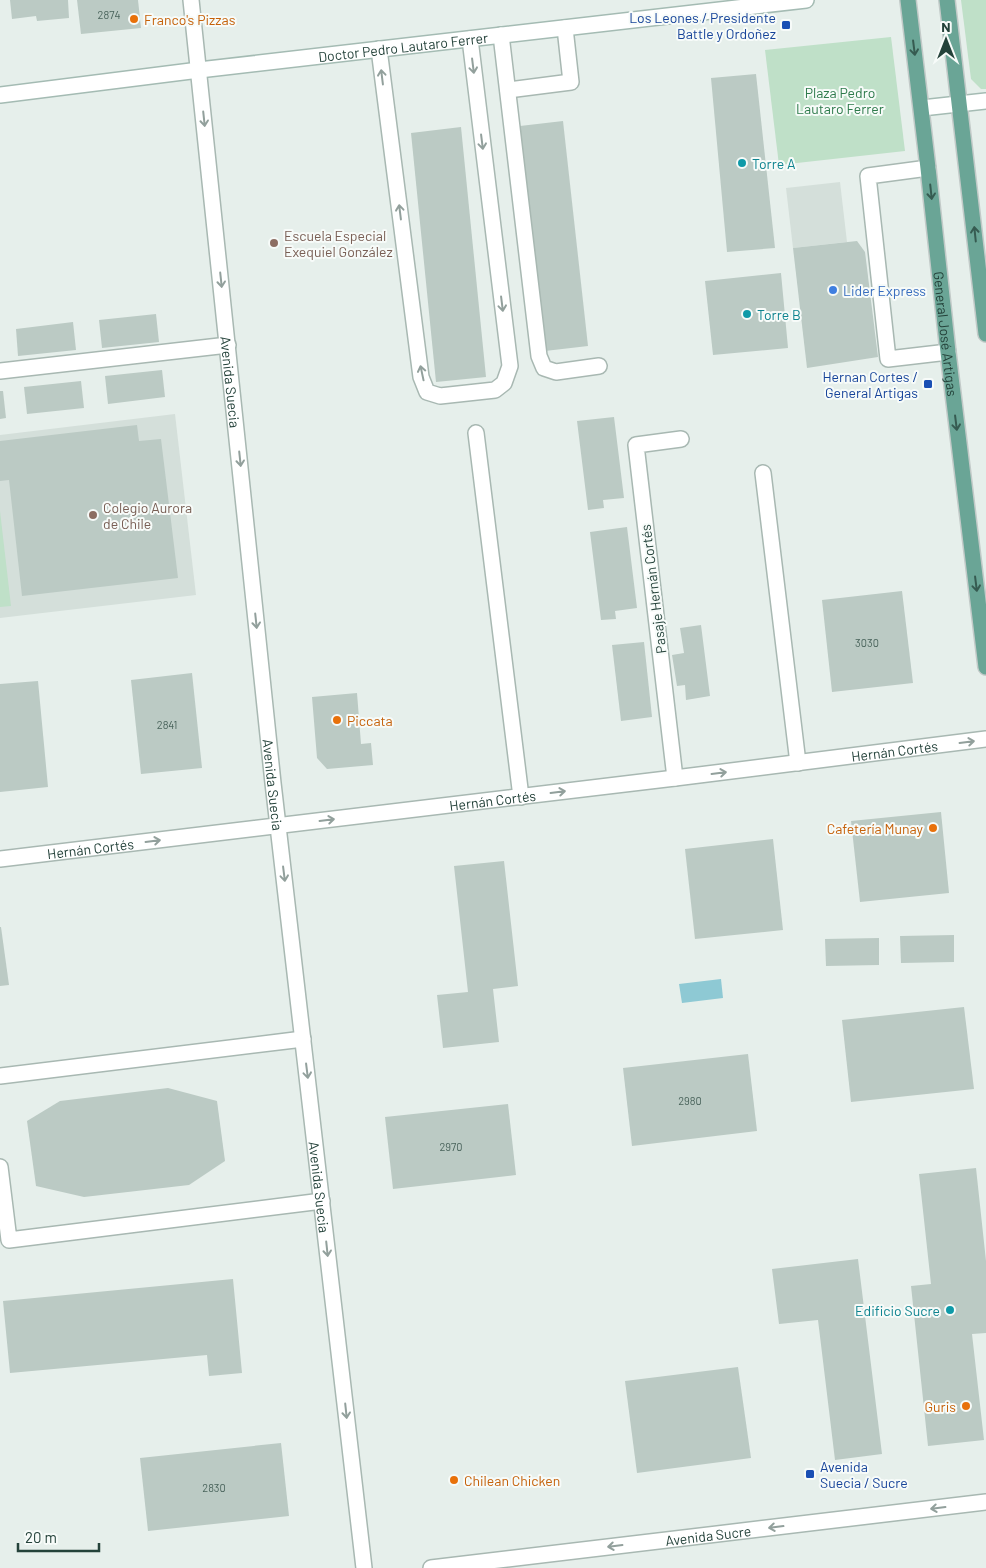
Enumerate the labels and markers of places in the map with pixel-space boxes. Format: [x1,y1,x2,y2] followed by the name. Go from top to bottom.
[629,9,776,42] place label: Los Leones / Presidente Battle y Ordoñez
[144,11,236,28] place label: Franco's Pizzas
[128,13,140,25] marker: Franco's Pizzas
[780,19,792,31] marker: Los Leones / Presidente Battle y Ordoñez
[752,155,796,172] place label: Torre A
[736,157,748,169] marker: Torre A
[284,227,393,260] place label: Escuela Especial Exequiel González
[268,237,280,249] marker: Escuela Especial Exequiel González
[843,282,926,299] place label: Lider Express
[827,284,839,296] marker: Lider Express
[757,306,801,323] place label: Torre B
[741,308,753,320] marker: Torre B
[822,368,918,401] place label: Hernan Cortes / General Artigas
[922,378,934,390] marker: Hernan Cortes / General Artigas
[103,499,192,532] place label: Colegio Aurora de Chile
[87,509,99,521] marker: Colegio Aurora de Chile
[347,712,393,729] place label: Piccata
[331,714,343,726] marker: Piccata
[827,820,924,837] place label: Cafetería Munay
[927,822,939,834] marker: Cafetería Munay
[855,1302,940,1319] place label: Edificio Sucre
[944,1304,956,1316] marker: Edificio Sucre
[925,1398,956,1415] place label: Guris
[960,1400,972,1412] marker: Guris
[820,1458,908,1491] place label: Avenida Suecia / Sucre
[804,1468,816,1480] marker: Avenida Suecia / Sucre
[464,1472,560,1489] place label: Chilean Chicken
[448,1474,460,1486] marker: Chilean Chicken

